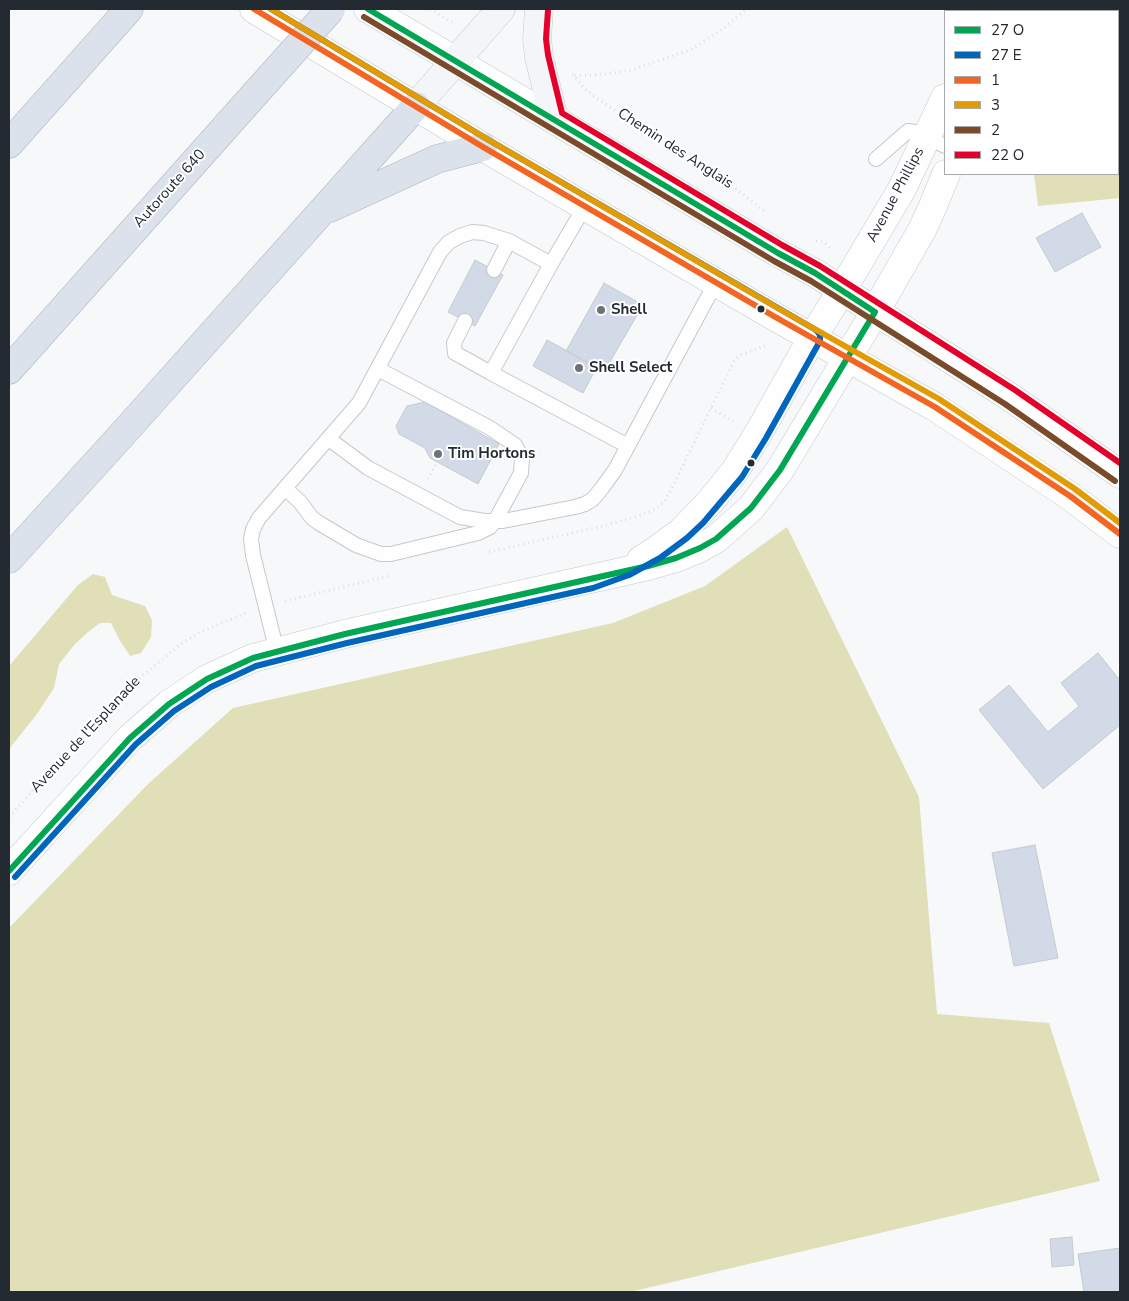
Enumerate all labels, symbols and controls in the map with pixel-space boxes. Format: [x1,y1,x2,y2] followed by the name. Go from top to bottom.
[944,10,1119,175] legend
[991,20,1024,40] text: 27 O
[991,45,1022,65] text: 27 E
[991,70,1000,90] text: 1
[991,95,1000,115] text: 3
[614,105,736,193] street label: Chemin des Anglais
[991,120,1000,140] text: 2
[863,145,929,245] street label: Avenue Phillips
[991,145,1024,165] text: 22 O
[130,146,210,232] street label: Autoroute 640
[611,301,647,319] place label: Shell
[595,304,607,316] marker: Shell
[756,304,766,314] unlabelled marker
[589,359,672,377] place label: Shell Select
[573,362,585,374] marker: Shell Select
[448,445,535,463] place label: Tim Hortons
[432,448,444,460] marker: Tim Hortons
[746,458,756,468] unlabelled marker
[27,673,145,797] street label: Avenue de l'Esplanade

